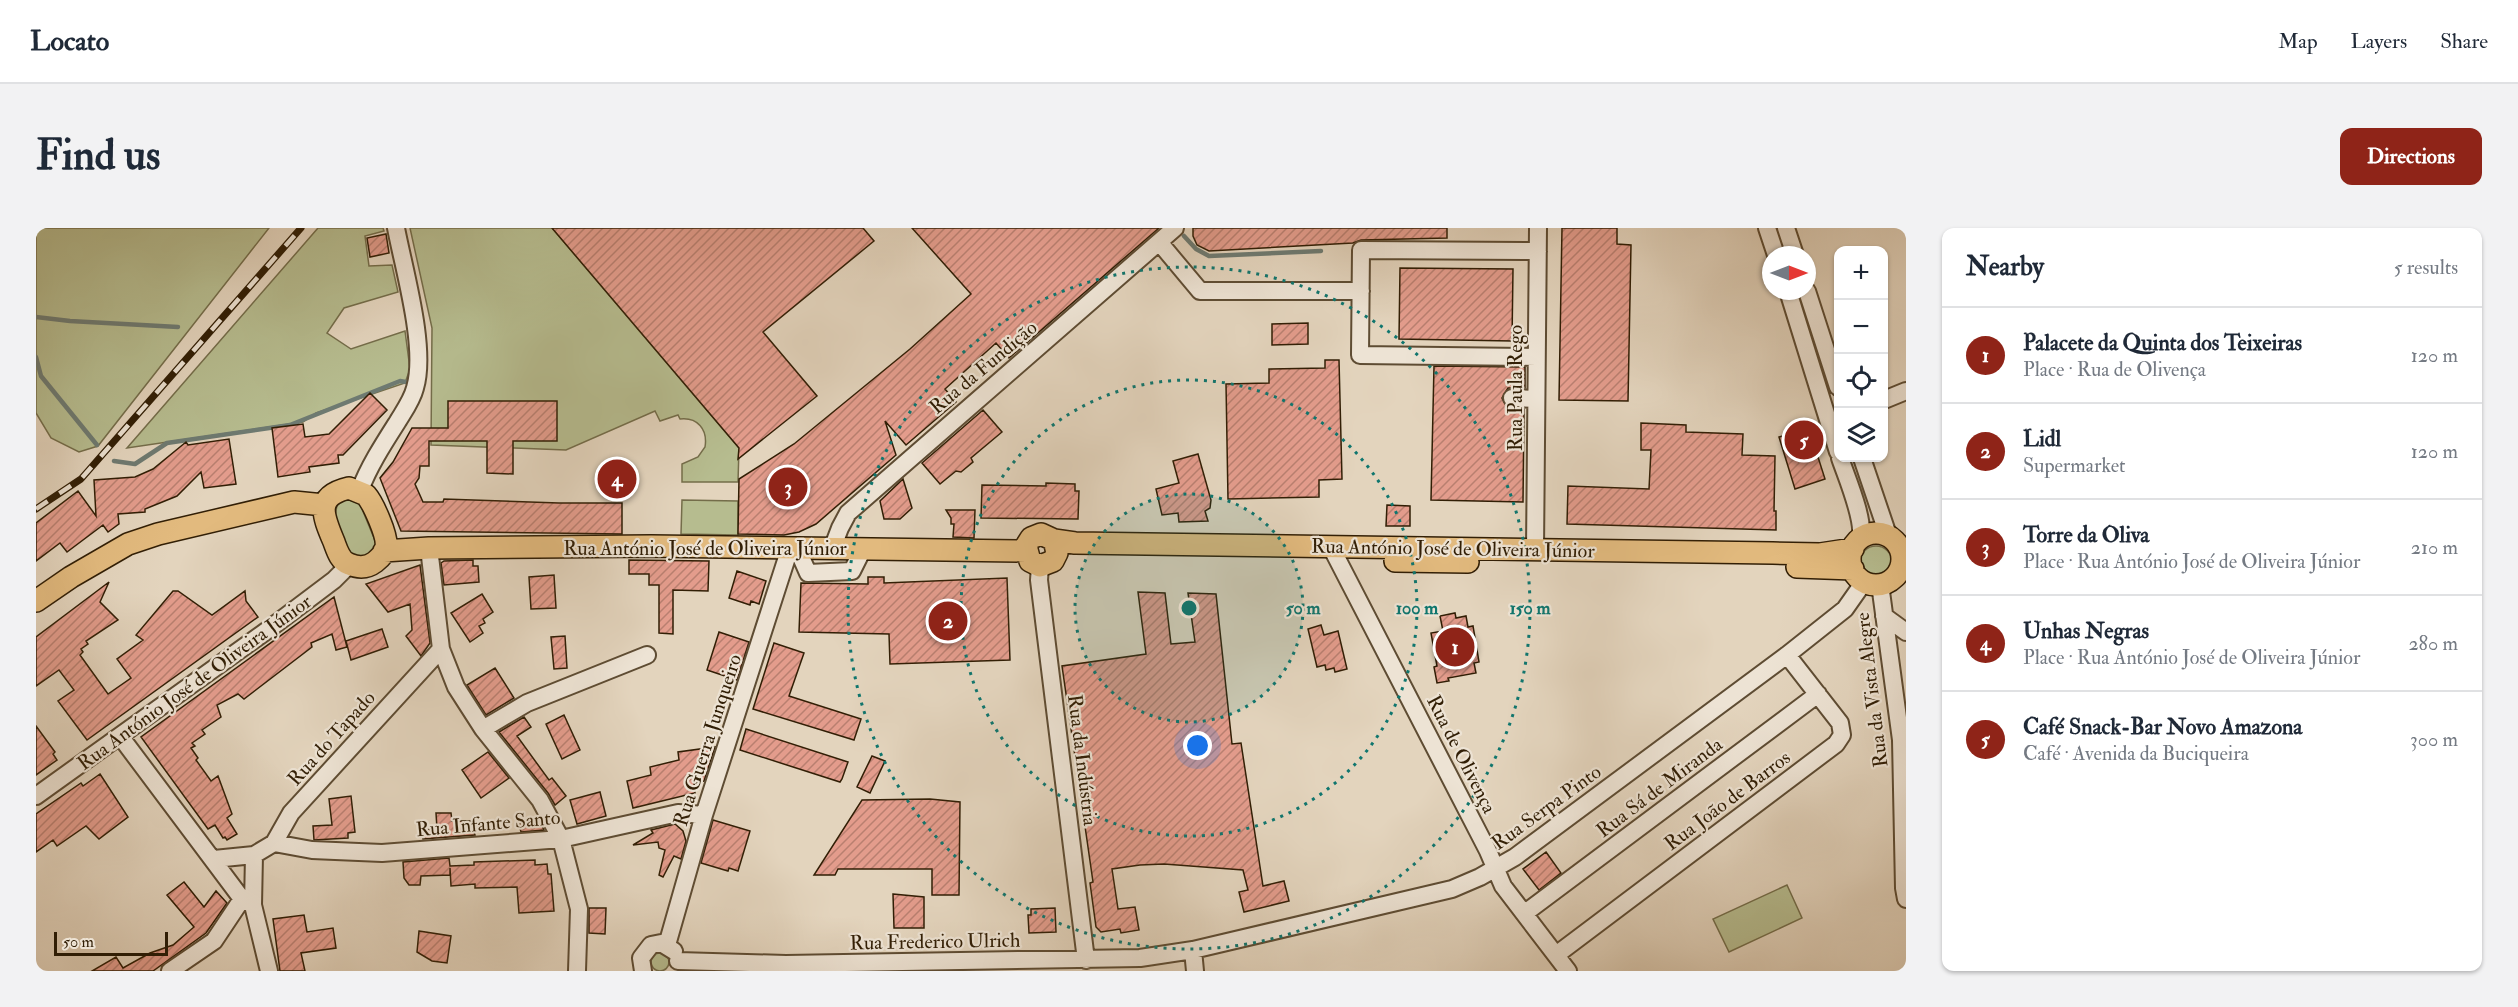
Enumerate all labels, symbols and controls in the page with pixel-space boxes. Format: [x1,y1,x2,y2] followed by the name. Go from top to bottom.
[30,24,109,59] text: Locato
[2278,28,2318,55] text: Map
[2351,28,2407,55] text: Layers
[2440,28,2488,55] text: Share
[2340,128,2482,185] button: Directions
[36,130,160,182] text: Find us
[1762,246,1816,300] north arrow
[1834,246,1888,462] map controls
[1834,246,1888,300] button: +
[1966,251,2044,283] text: Nearby
[2394,255,2458,280] text: 5 results
[1834,300,1888,354] button: −
[924,315,1042,420] street label: Rua da Fundição
[1503,325,1528,451] street label: Rua Paula Rego
[2023,329,2302,357] text: Palacete da Quinta dos Teixeiras
[1982,343,1989,368] text: 1
[2411,343,2458,368] text: 120 m
[1834,354,1888,408] button: locate
[2023,357,2206,382] text: Place · Rua de Olivença
[1834,408,1888,462] button: layers
[1784,418,1824,462] pin: 5
[2023,425,2061,453] text: Lidl
[1980,439,1991,464] text: 2
[2411,439,2458,464] text: 120 m
[2023,453,2126,478] text: Supermarket
[598,456,636,502] pin: 4
[768,464,807,510] pin: 3
[2023,521,2149,549] text: Torre da Oliva
[1311,534,1596,563] street label: Rua António José de Oliveira Júnior
[1982,535,1989,560] text: 3
[2411,535,2458,560] text: 210 m
[563,536,847,561] street label: Rua António José de Oliveira Júnior
[2023,549,2360,574] text: Place · Rua António José de Oliveira Júnior
[72,589,317,776] street label: Rua António José de Oliveira Júnior
[1286,597,1321,620] text: 50 m
[1396,597,1439,620] text: 100 m
[1509,597,1552,620] text: 150 m
[928,598,968,644] pin: 2
[1179,598,1199,618] centre of rings
[1850,611,1893,769] street label: Rua da Vista Alegre
[2023,617,2149,645] text: Unhas Negras
[1436,624,1474,670] pin: 1
[1980,631,1991,656] text: 4
[2408,631,2458,656] text: 280 m
[2023,645,2360,670] text: Place · Rua António José de Oliveira Júnior
[668,651,747,829] street label: Rua Guerra Junqueiro
[282,686,381,792] street label: Rua do Tapado
[1421,691,1502,818] street label: Rua de Olivença
[1062,693,1103,828] street label: Rua da Indústria
[2023,713,2302,741] text: Café Snack-Bar Novo Amazona
[1981,727,1990,752] text: 5
[2410,727,2458,752] text: 300 m
[1183,731,1212,760] your location
[1591,731,1728,843] street label: Rua Sá de Miranda
[2023,741,2249,766] text: Café · Avenida da Buciqueira
[1659,745,1795,856] street label: Rua João de Barros
[1487,759,1607,856] street label: Rua Serpa Pinto
[415,805,561,842] street label: Rua Infante Santo
[850,928,1021,955] street label: Rua Frederico Ulrich
[54,929,168,956] scale bar
[63,932,94,952] text: 50 m

